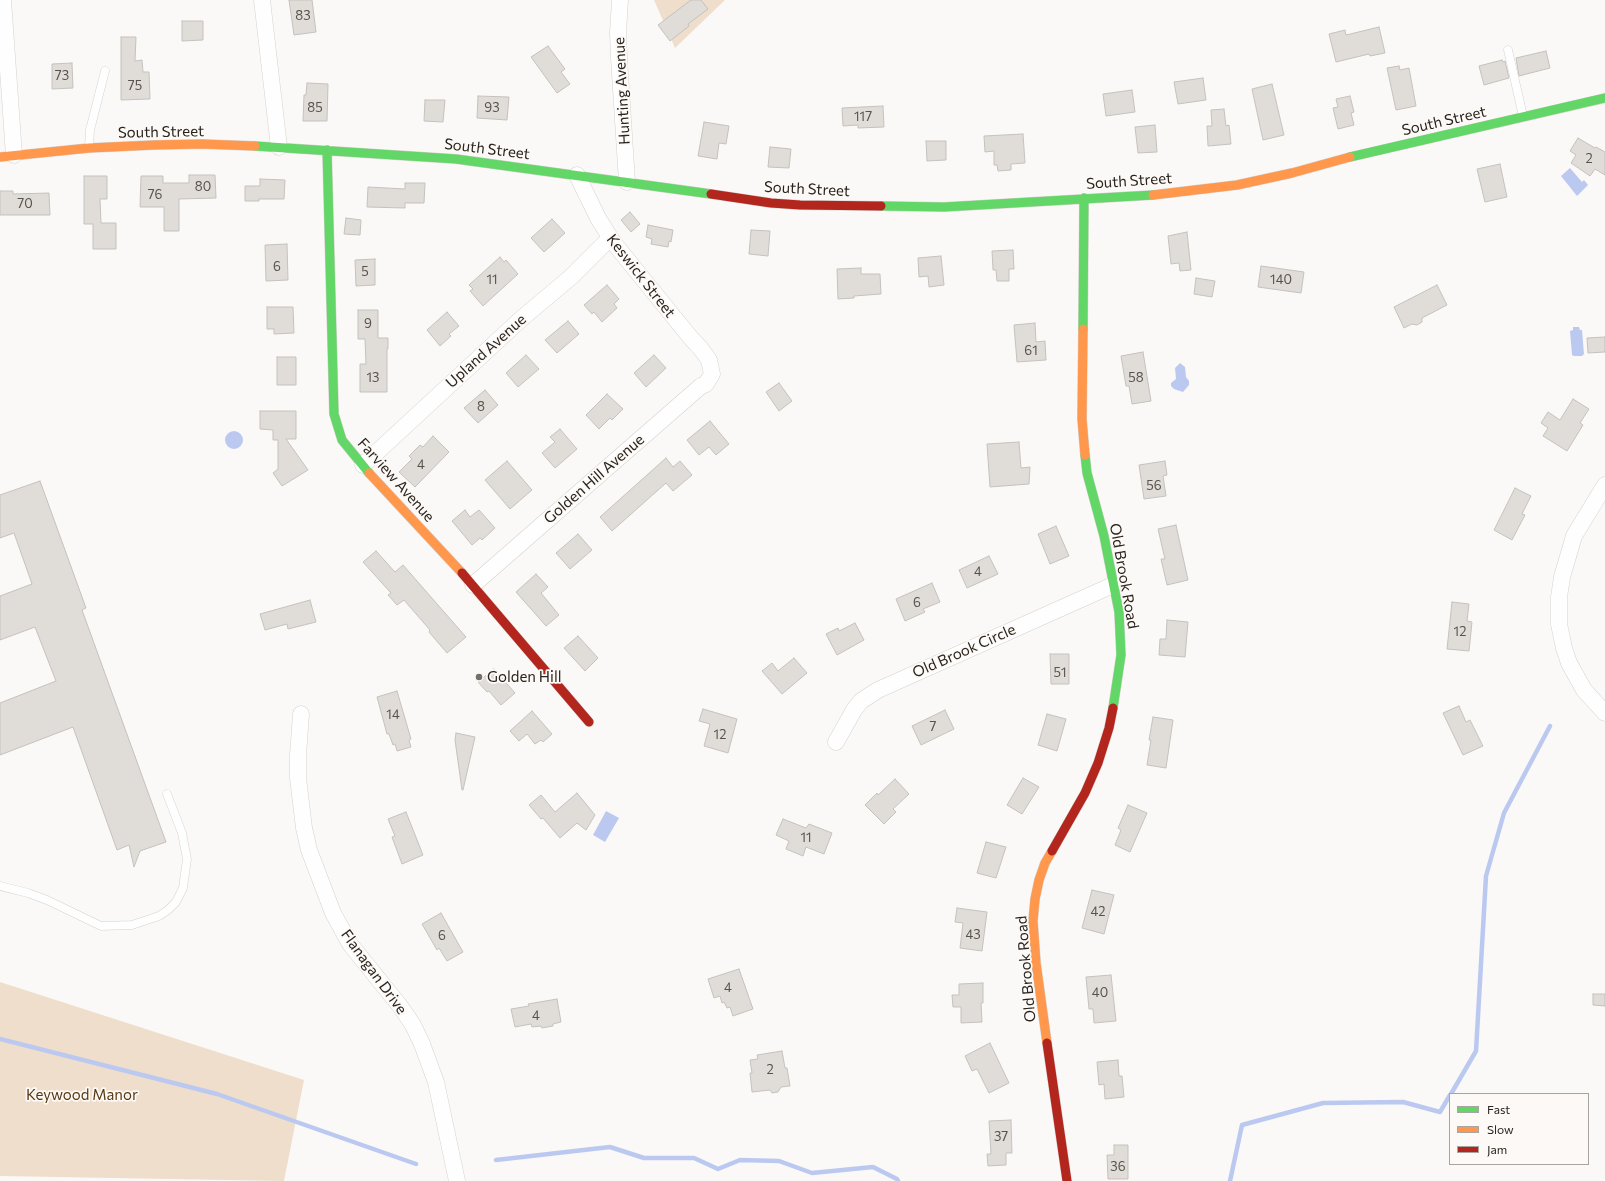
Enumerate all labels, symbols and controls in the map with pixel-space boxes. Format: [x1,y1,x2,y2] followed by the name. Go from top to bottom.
[295,8,311,24] house number: 83
[610,37,634,145] street label: Hunting Avenue
[55,68,69,84] house number: 73
[128,78,142,94] house number: 75
[307,100,323,116] house number: 85
[484,100,500,116] house number: 93
[1400,103,1488,139] street label: South Street
[854,109,872,125] house number: 117
[118,122,204,142] street label: South Street
[443,135,531,163] street label: South Street
[1585,151,1593,167] house number: 2
[1085,169,1173,193] street label: South Street
[764,178,850,200] street label: South Street
[195,179,211,195] house number: 80
[148,187,162,203] house number: 76
[17,196,33,212] house number: 70
[603,231,679,321] street label: Keswick Street
[273,259,281,275] house number: 6
[361,264,369,280] house number: 5
[486,272,498,288] house number: 11
[1270,272,1292,288] house number: 140
[442,310,530,392] street label: Upland Avenue
[364,316,372,332] house number: 9
[1024,343,1038,359] house number: 61
[367,370,379,386] house number: 13
[1128,370,1144,386] house number: 58
[477,399,485,415] house number: 8
[540,430,648,528] street label: Golden Hill Avenue
[354,434,438,526] street label: Farview Avenue
[417,457,425,473] house number: 4
[1146,478,1162,494] house number: 56
[1106,522,1142,630] street label: Old Brook Road
[974,564,982,580] house number: 4
[913,595,921,611] house number: 6
[910,620,1018,682] street label: Old Brook Circle
[1454,624,1466,640] house number: 12
[1053,665,1067,681] house number: 51
[487,668,562,686] place label: Golden Hill
[474,672,484,682] marker: Golden Hill
[386,707,400,723] house number: 14
[930,719,936,735] house number: 7
[714,727,726,743] house number: 12
[800,830,812,846] house number: 11
[1091,904,1105,920] house number: 42
[1012,915,1040,1023] street label: Old Brook Road
[337,926,411,1018] street label: Flanagan Drive
[965,927,981,943] house number: 43
[438,928,446,944] house number: 6
[724,980,732,996] house number: 4
[1092,985,1108,1001] house number: 40
[532,1008,540,1024] house number: 4
[766,1062,774,1078] house number: 2
[26,1086,138,1104] park label: Keywood Manor
[1449,1093,1589,1165] legend
[1487,1102,1510,1116] text: Fast
[1487,1122,1514,1136] text: Slow
[994,1129,1008,1145] house number: 37
[1487,1142,1507,1156] text: Jam
[1110,1159,1126,1175] house number: 36

